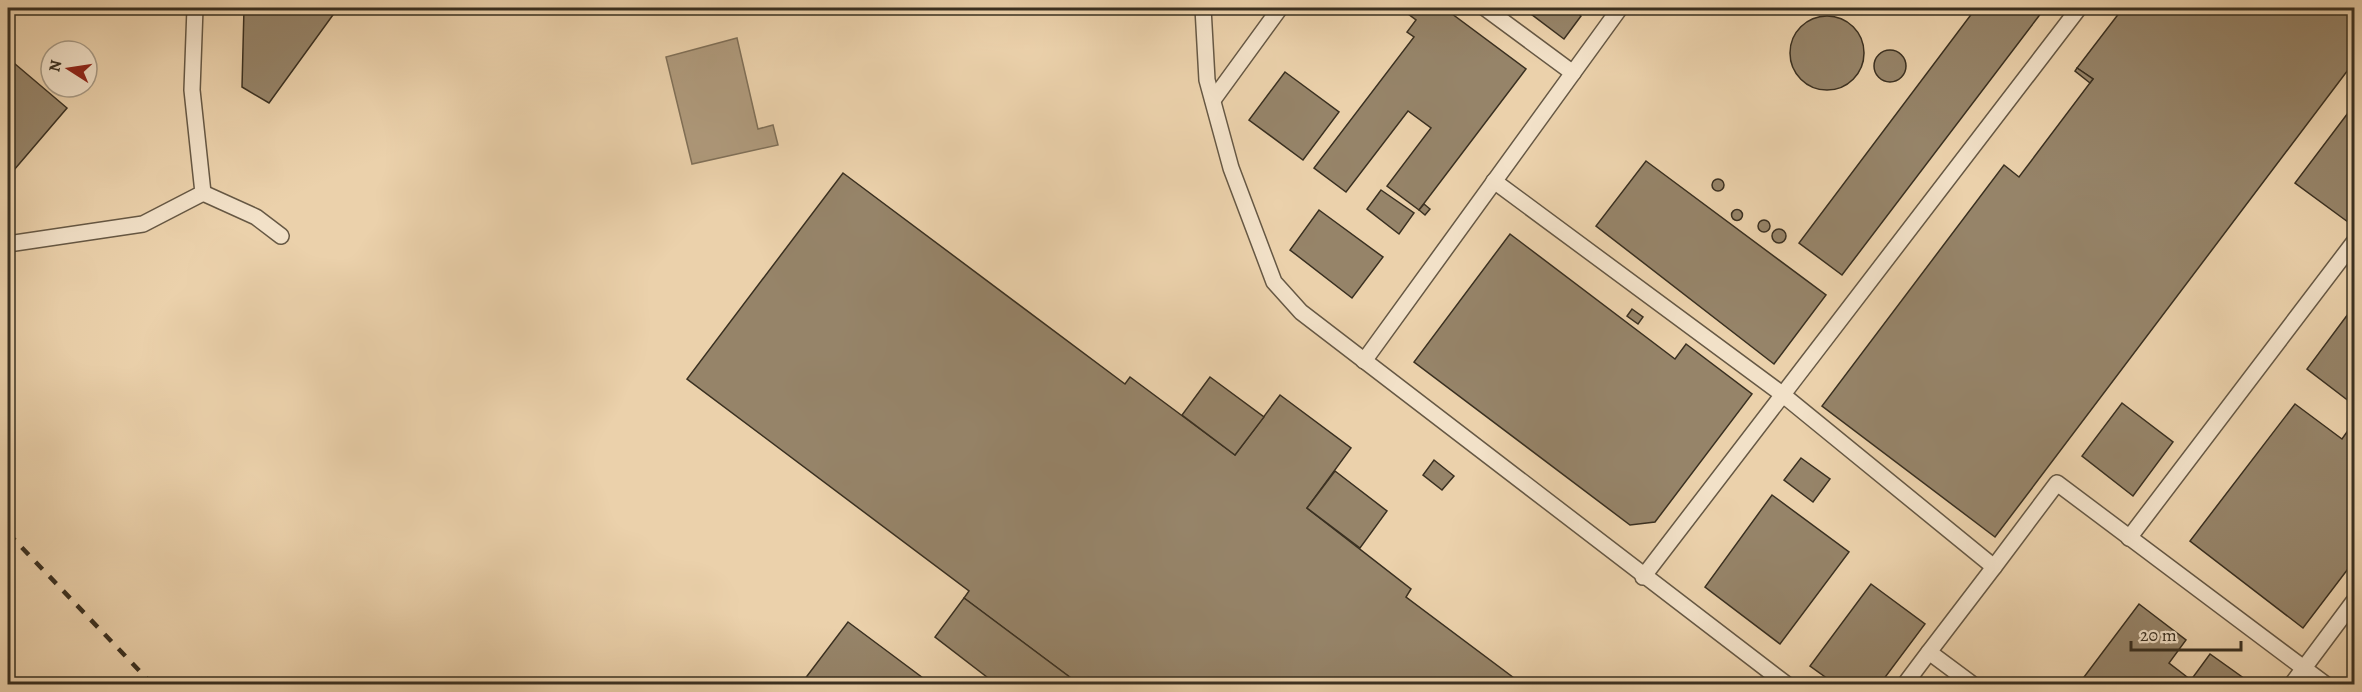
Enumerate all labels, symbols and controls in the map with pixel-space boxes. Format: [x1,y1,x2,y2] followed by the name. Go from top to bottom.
[39,39,99,99] north arrow
[43,58,67,74] text: N
[2131,614,2240,652] scale bar
[2140,623,2177,647] text: 20 m

